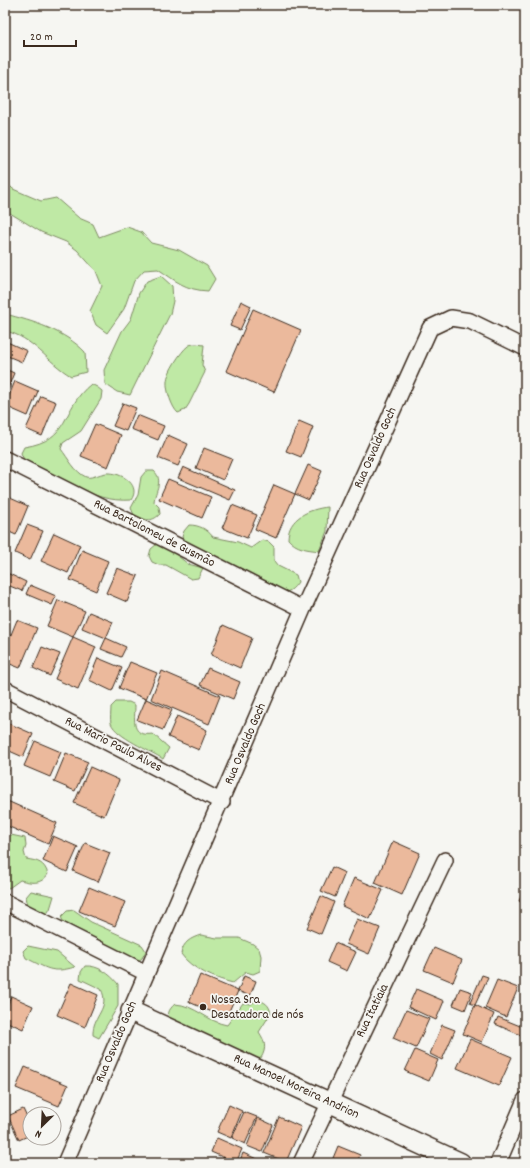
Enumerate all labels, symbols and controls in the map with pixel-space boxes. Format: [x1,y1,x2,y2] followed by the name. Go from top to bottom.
[24,22,76,48] scale bar
[30,29,53,46] text: 20 m
[350,404,402,492] street label: Rua Osvaldo Goch
[90,495,218,573] street label: Rua Bartolomeu de Gusmão
[220,700,272,788] street label: Rua Osvaldo Goch
[61,712,165,778] street label: Rua Mario Paulo Alves
[352,980,395,1041] street label: Rua Itatiaia
[211,991,304,1025] place label: Nossa Sra Desatadora de nós
[91,998,143,1086] street label: Rua Osvaldo Goch
[198,1002,208,1012] marker: Nossa Sra Desatadora de nós
[230,1049,362,1125] street label: Rua Manoel Moreira Andrion
[22,1106,62,1146] north arrow
[32,1125,44,1142] text: N

